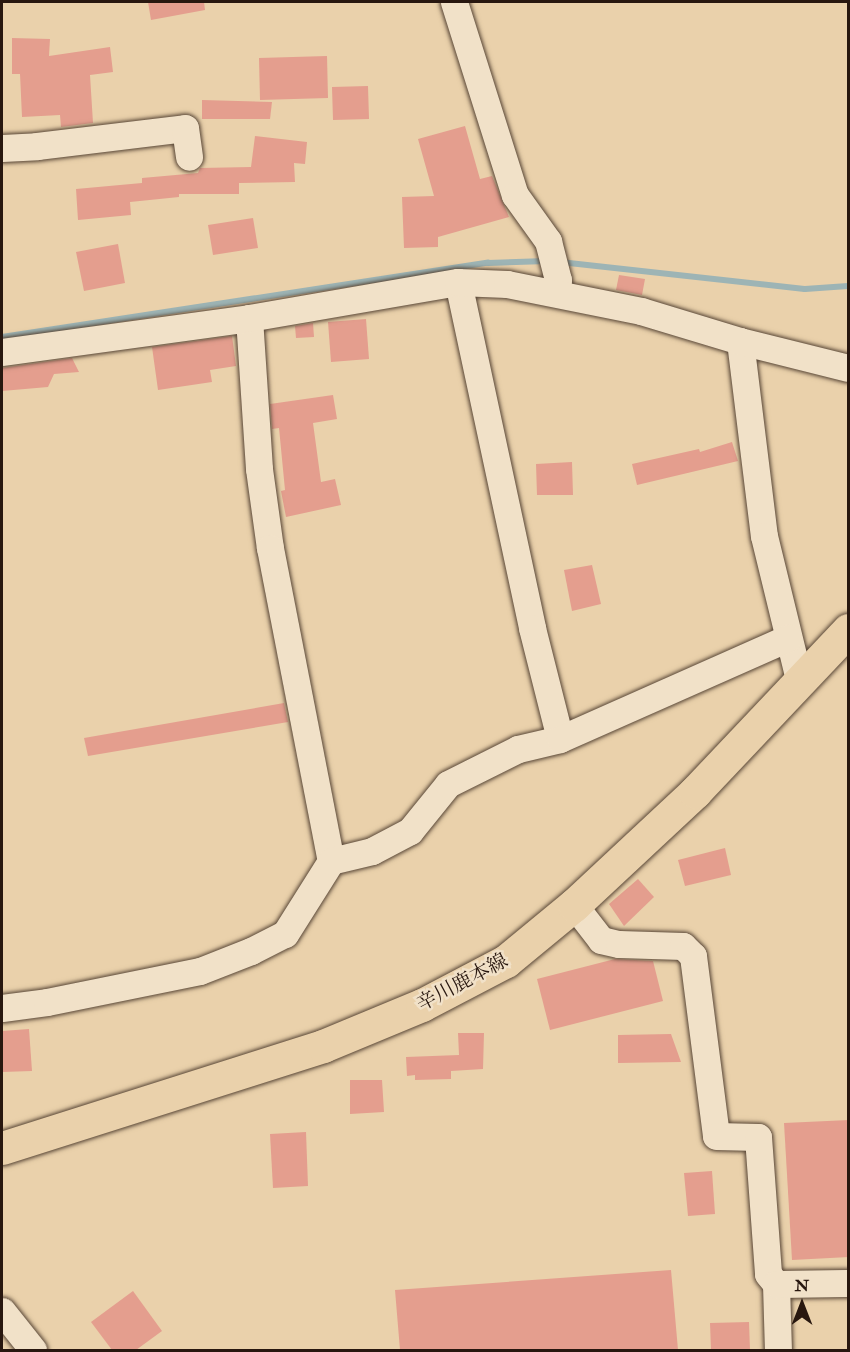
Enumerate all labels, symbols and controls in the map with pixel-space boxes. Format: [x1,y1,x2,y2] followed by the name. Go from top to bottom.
[412,948,512,1016] street label: 辛川鹿本線
[772,1274,832,1334] north arrow
[795,1276,809,1296] text: N

